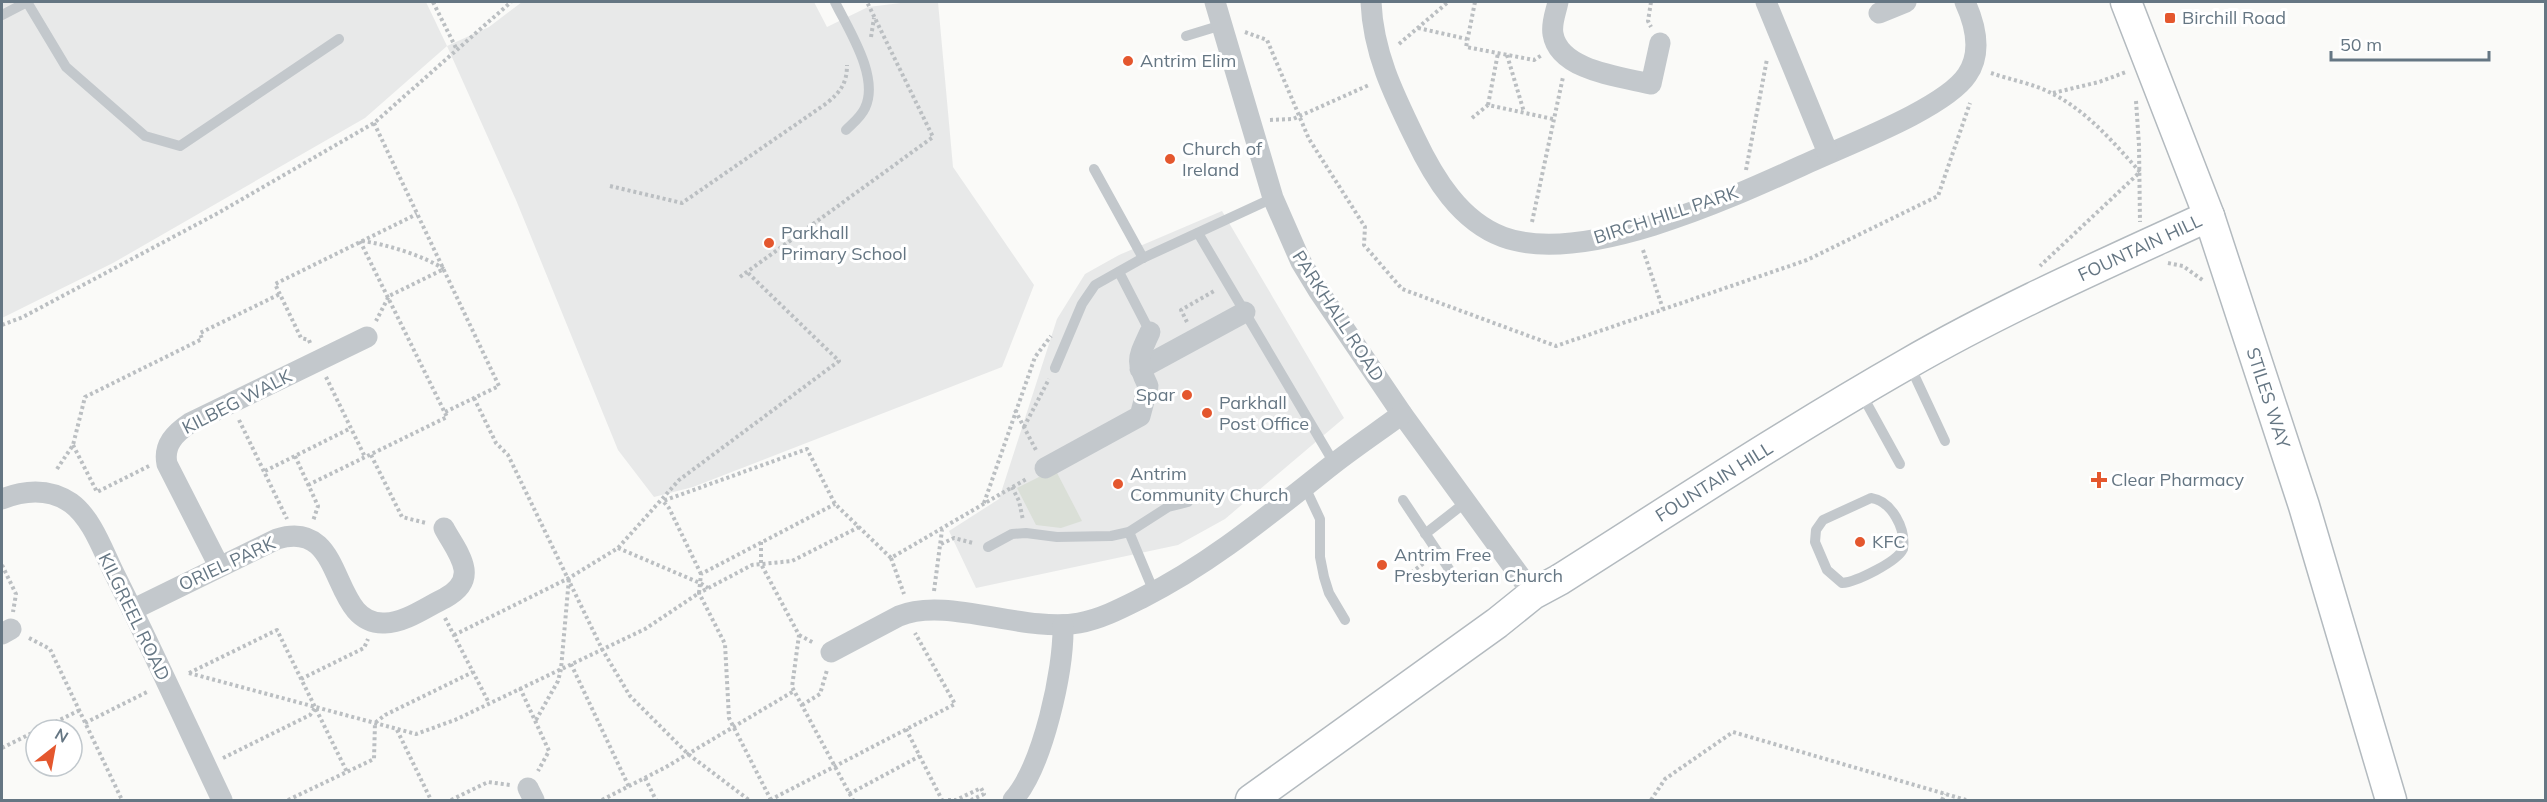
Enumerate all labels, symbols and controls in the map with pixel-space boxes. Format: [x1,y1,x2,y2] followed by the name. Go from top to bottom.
[2182,6,2286,29] place label: Birchill Road
[2163,11,2177,25] marker: Birchill Road
[2331,24,2488,62] scale bar
[2340,33,2382,56] text: 50 m
[1140,49,1236,72] place label: Antrim Elim
[1121,54,1135,68] marker: Antrim Elim
[1182,137,1263,181] place label: Church of Ireland
[1163,152,1177,166] marker: Church of Ireland
[1591,180,1741,249] street label: BIRCH HILL PARK
[2074,209,2205,286] street label: FOUNTAIN HILL
[781,221,907,265] place label: Parkhall Primary School
[762,236,776,250] marker: Parkhall Primary School
[1287,246,1389,386] street label: PARKHALL ROAD
[2241,345,2296,452] street label: STILES WAY
[178,364,296,439] street label: KILBEG WALK
[1136,383,1175,406] place label: Spar
[1180,388,1194,402] marker: Spar
[1219,391,1309,435] place label: Parkhall Post Office
[1200,406,1214,420] marker: Parkhall Post Office
[1651,436,1777,527] street label: FOUNTAIN HILL
[1130,462,1289,506] place label: Antrim Community Church
[2111,468,2245,491] place label: Clear Pharmacy
[2092,473,2106,487] marker: Clear Pharmacy
[1111,477,1125,491] marker: Antrim Community Church
[1872,530,1906,553] place label: KFC
[175,531,279,596] street label: ORIEL PARK
[1853,535,1867,549] marker: KFC
[1394,543,1563,587] place label: Antrim Free Presbyterian Church
[94,549,175,684] street label: KILGREEL ROAD
[1375,558,1389,572] marker: Antrim Free Presbyterian Church
[24,718,84,778] north arrow
[51,723,72,747] text: N

